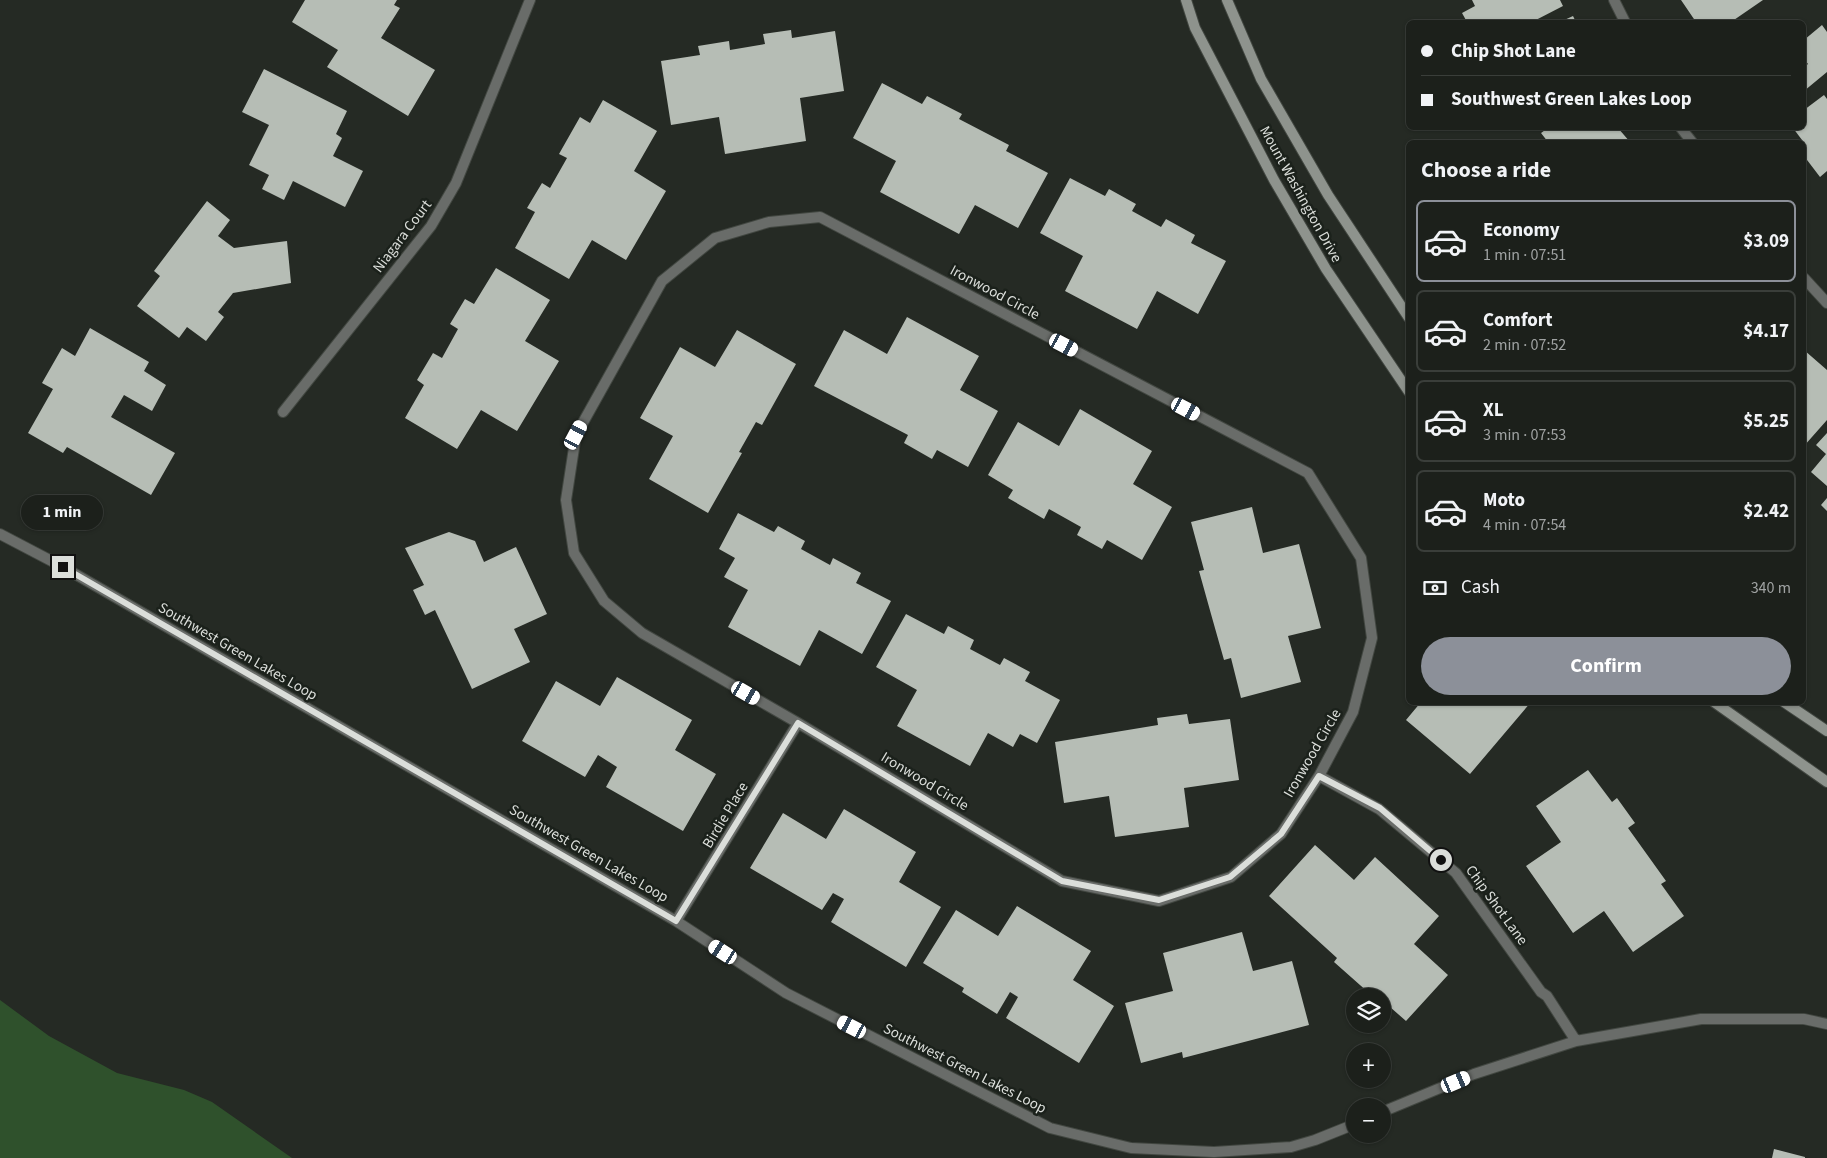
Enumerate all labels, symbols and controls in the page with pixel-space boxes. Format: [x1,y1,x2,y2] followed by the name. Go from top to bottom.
[1451,38,1576,65] text: Chip Shot Lane
[1451,86,1692,113] text: Southwest Green Lakes Loop
[1254,122,1347,266] street label: Mount Washington Drive
[1421,154,1551,186] text: Choose a ride
[368,195,437,277] street label: Niagara Court
[1483,217,1560,244] text: Economy
[1423,219,1468,264] icon: car
[1743,228,1789,255] text: $3.09
[1483,244,1566,266] text: 1 min · 07:51
[946,260,1043,325] street label: Ironwood Circle
[1483,307,1553,334] text: Comfort
[1423,309,1468,354] icon: car
[1743,318,1789,345] text: $4.17
[1047,331,1080,359] car
[1483,334,1566,356] text: 2 min · 07:52
[1169,395,1202,423] car
[1483,397,1504,424] text: XL
[1423,399,1468,444] icon: car
[1743,408,1789,435] text: $5.25
[562,418,589,452] car
[1483,424,1566,446] text: 3 min · 07:53
[1483,487,1525,514] text: Moto
[1423,489,1468,534] icon: car
[22,494,104,530] callout: 1 min
[1743,498,1789,525] text: $2.42
[43,501,81,523] text: 1 min
[1483,514,1566,536] text: 4 min · 07:54
[52,556,74,578] route end
[1421,574,1449,602] icon: cash
[1461,574,1500,601] text: Cash
[1751,577,1791,599] text: 340 m
[154,597,321,706] street label: Southwest Green Lakes Loop
[1421,637,1791,695] button: Confirm
[729,679,762,707] car
[1279,705,1346,801] street label: Ironwood Circle
[877,747,973,816] street label: Ironwood Circle
[697,778,753,852] street label: Birdie Place
[505,799,672,908] street label: Southwest Green Lakes Loop
[1430,849,1452,871] route start
[1460,861,1533,950] street label: Chip Shot Lane
[706,938,739,966] car
[1346,988,1391,1143] map controls
[1346,988,1391,1033] button: layers
[835,1014,868,1040] car
[880,1018,1050,1119] street label: Southwest Green Lakes Loop
[1346,1043,1391,1088] button: +
[1439,1069,1472,1095] car
[1346,1098,1391,1143] button: −

